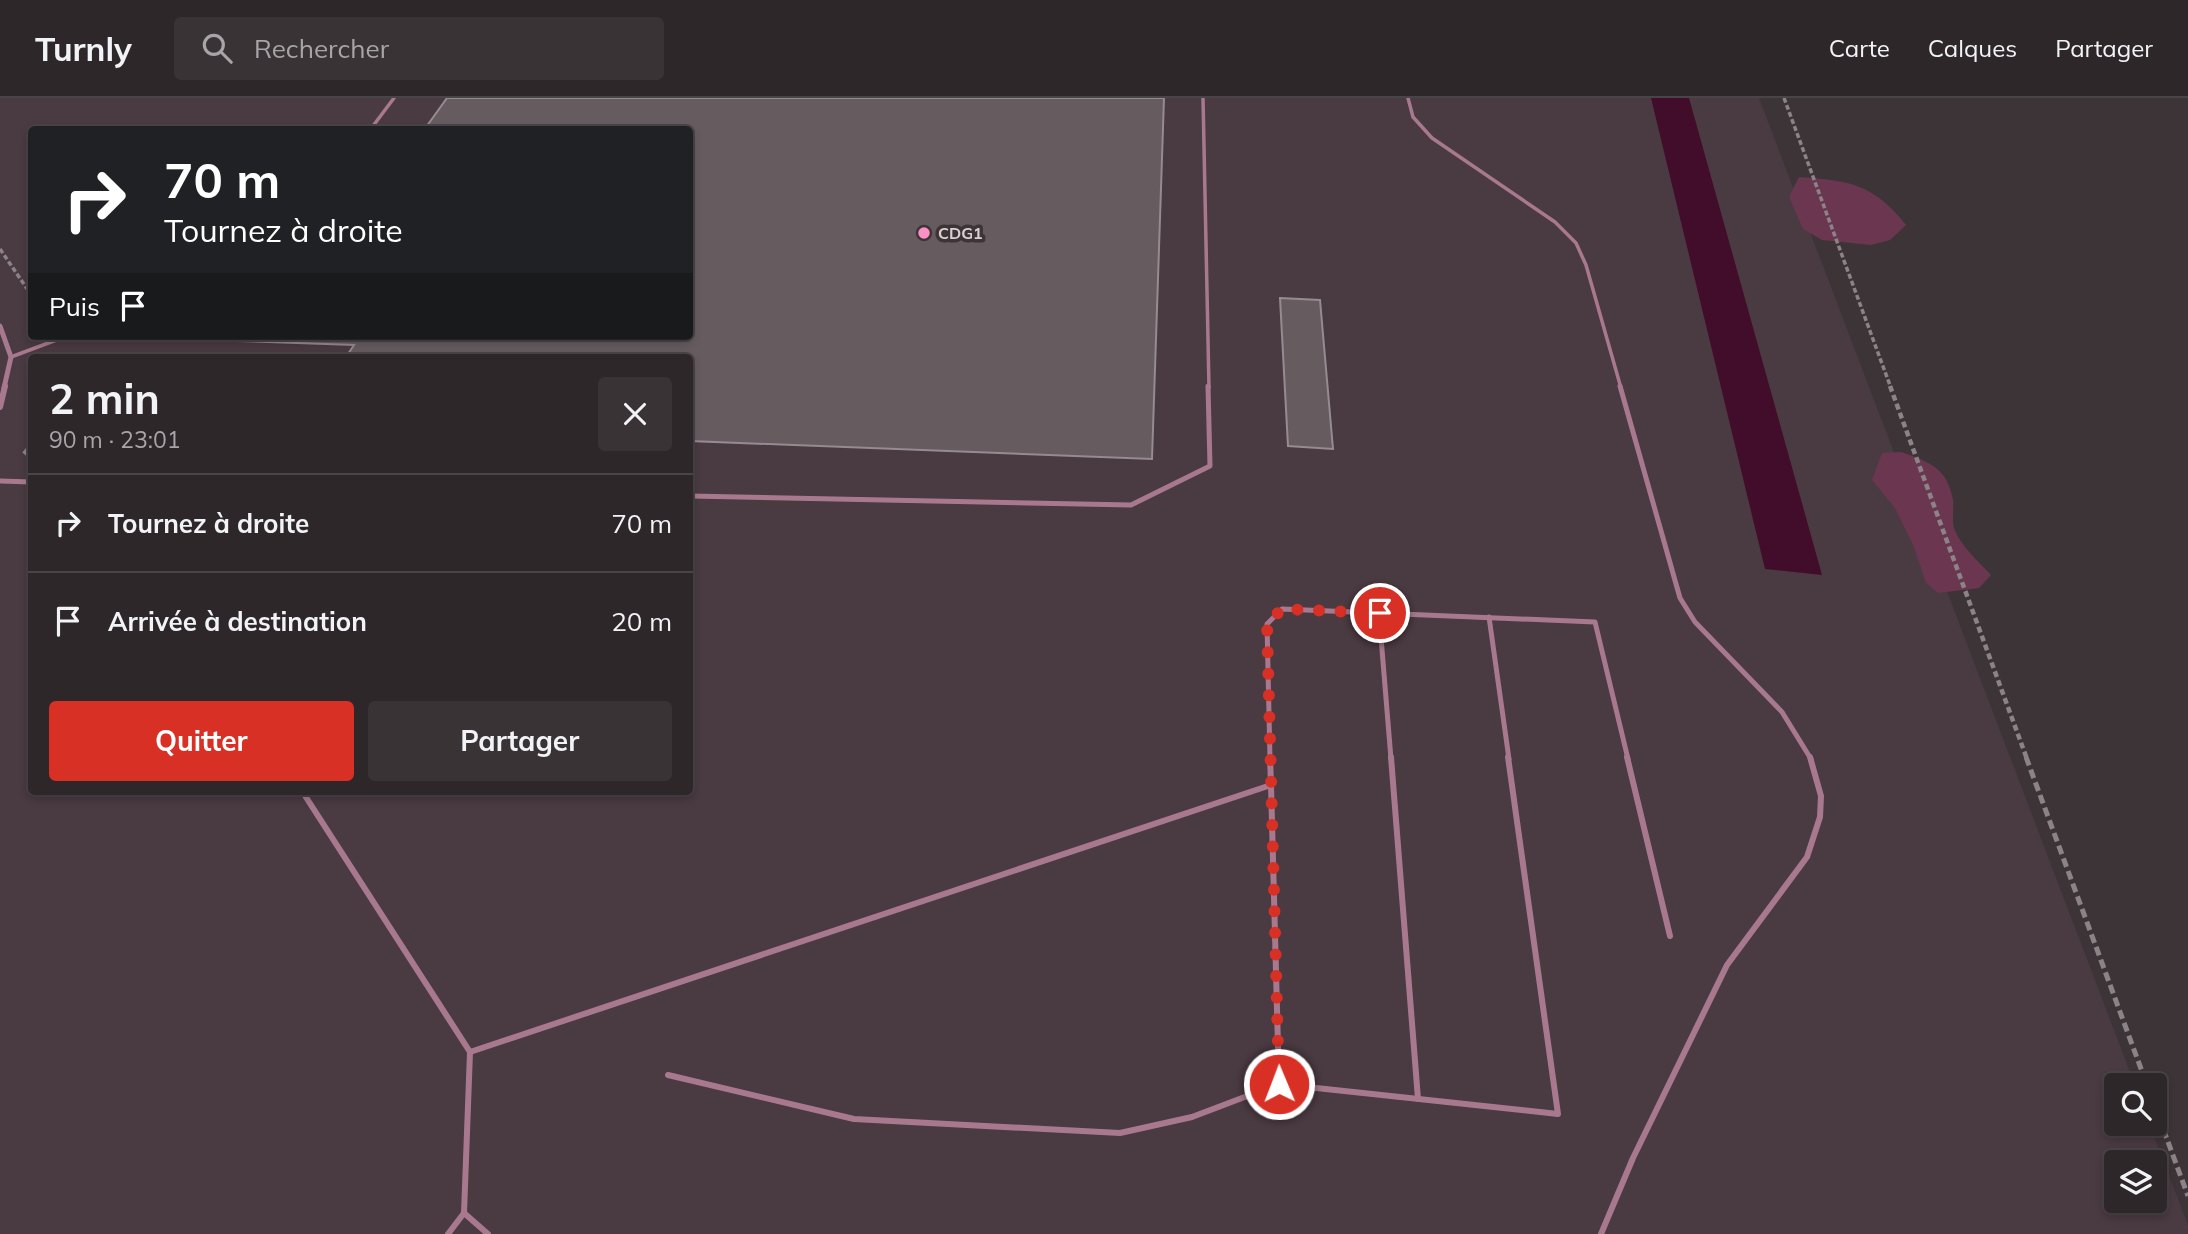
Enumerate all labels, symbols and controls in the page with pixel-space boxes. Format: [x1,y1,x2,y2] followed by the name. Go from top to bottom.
[174,17,664,80] search box
[35,28,132,69] text: Turnly
[198,29,236,67] icon: search
[254,32,389,65] text: Rechercher
[1829,33,1890,63] text: Carte
[1928,33,2017,63] text: Calques
[2055,33,2153,63] text: Partager
[164,149,280,210] text: 70 m
[49,154,140,245] icon: right
[164,210,403,250] text: Tournez à droite
[938,223,983,243] place label: CDG1
[916,225,932,241] marker: CDG1
[114,287,152,325] icon: arrive
[49,290,100,323] text: Puis
[49,372,160,425] text: 2 min
[598,377,672,451] button: close
[49,425,181,454] text: 90 m · 23:01
[49,504,87,542] icon: right
[108,507,309,540] text: Tournez à droite
[611,507,672,540] text: 70 m
[1350,583,1410,643] pin
[1361,594,1399,632] icon: arrive
[49,602,87,640] icon: arrive
[108,605,367,638] text: Arrivée à destination
[611,605,672,638] text: 20 m
[49,701,354,781] button: Quitter
[368,701,672,781] button: Partager
[1242,1047,1316,1121] position arrow
[2104,1073,2167,1213] map controls
[2104,1073,2167,1136] button: search
[2104,1150,2167,1213] button: layers

